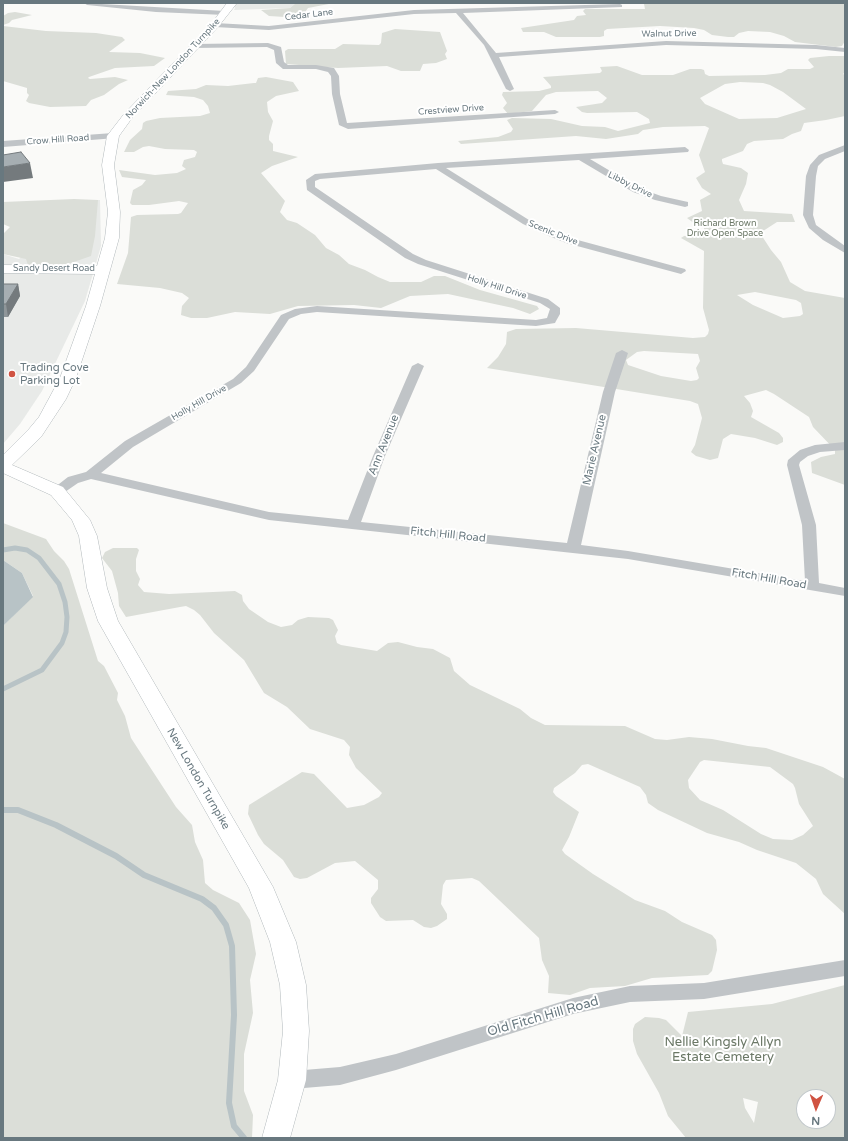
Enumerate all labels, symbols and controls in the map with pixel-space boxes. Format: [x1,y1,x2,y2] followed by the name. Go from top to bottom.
[284,7,334,23] street label: Cedar Lane
[124,17,222,121] street label: Norwich-New London Turnpike
[641,28,697,40] street label: Walnut Drive
[418,102,484,118] street label: Crestview Drive
[26,132,90,148] street label: Crow Hill Road
[606,170,654,200] street label: Libby Drive
[527,218,579,248] street label: Scenic Drive
[687,219,763,240] park label: Richard Brown Drive Open Space
[13,264,95,274] street label: Sandy Desert Road
[466,272,528,302] street label: Holly Hill Drive
[20,361,89,387] place label: Trading Cove Parking Lot
[7,369,17,379] marker: Trading Cove Parking Lot
[170,383,228,423] street label: Holly Hill Drive
[366,413,402,477] street label: Ann Avenue
[580,413,610,487] street label: Marie Avenue
[410,524,486,546] street label: Fitch Hill Road
[731,566,807,592] street label: Fitch Hill Road
[164,726,232,832] street label: New London Turnpike
[486,994,600,1040] street label: Old Fitch Hill Road
[665,1035,781,1066] park label: Nellie Kingsly Allyn Estate Cemetery
[796,1089,836,1129] north arrow
[811,1114,820,1127] text: N

